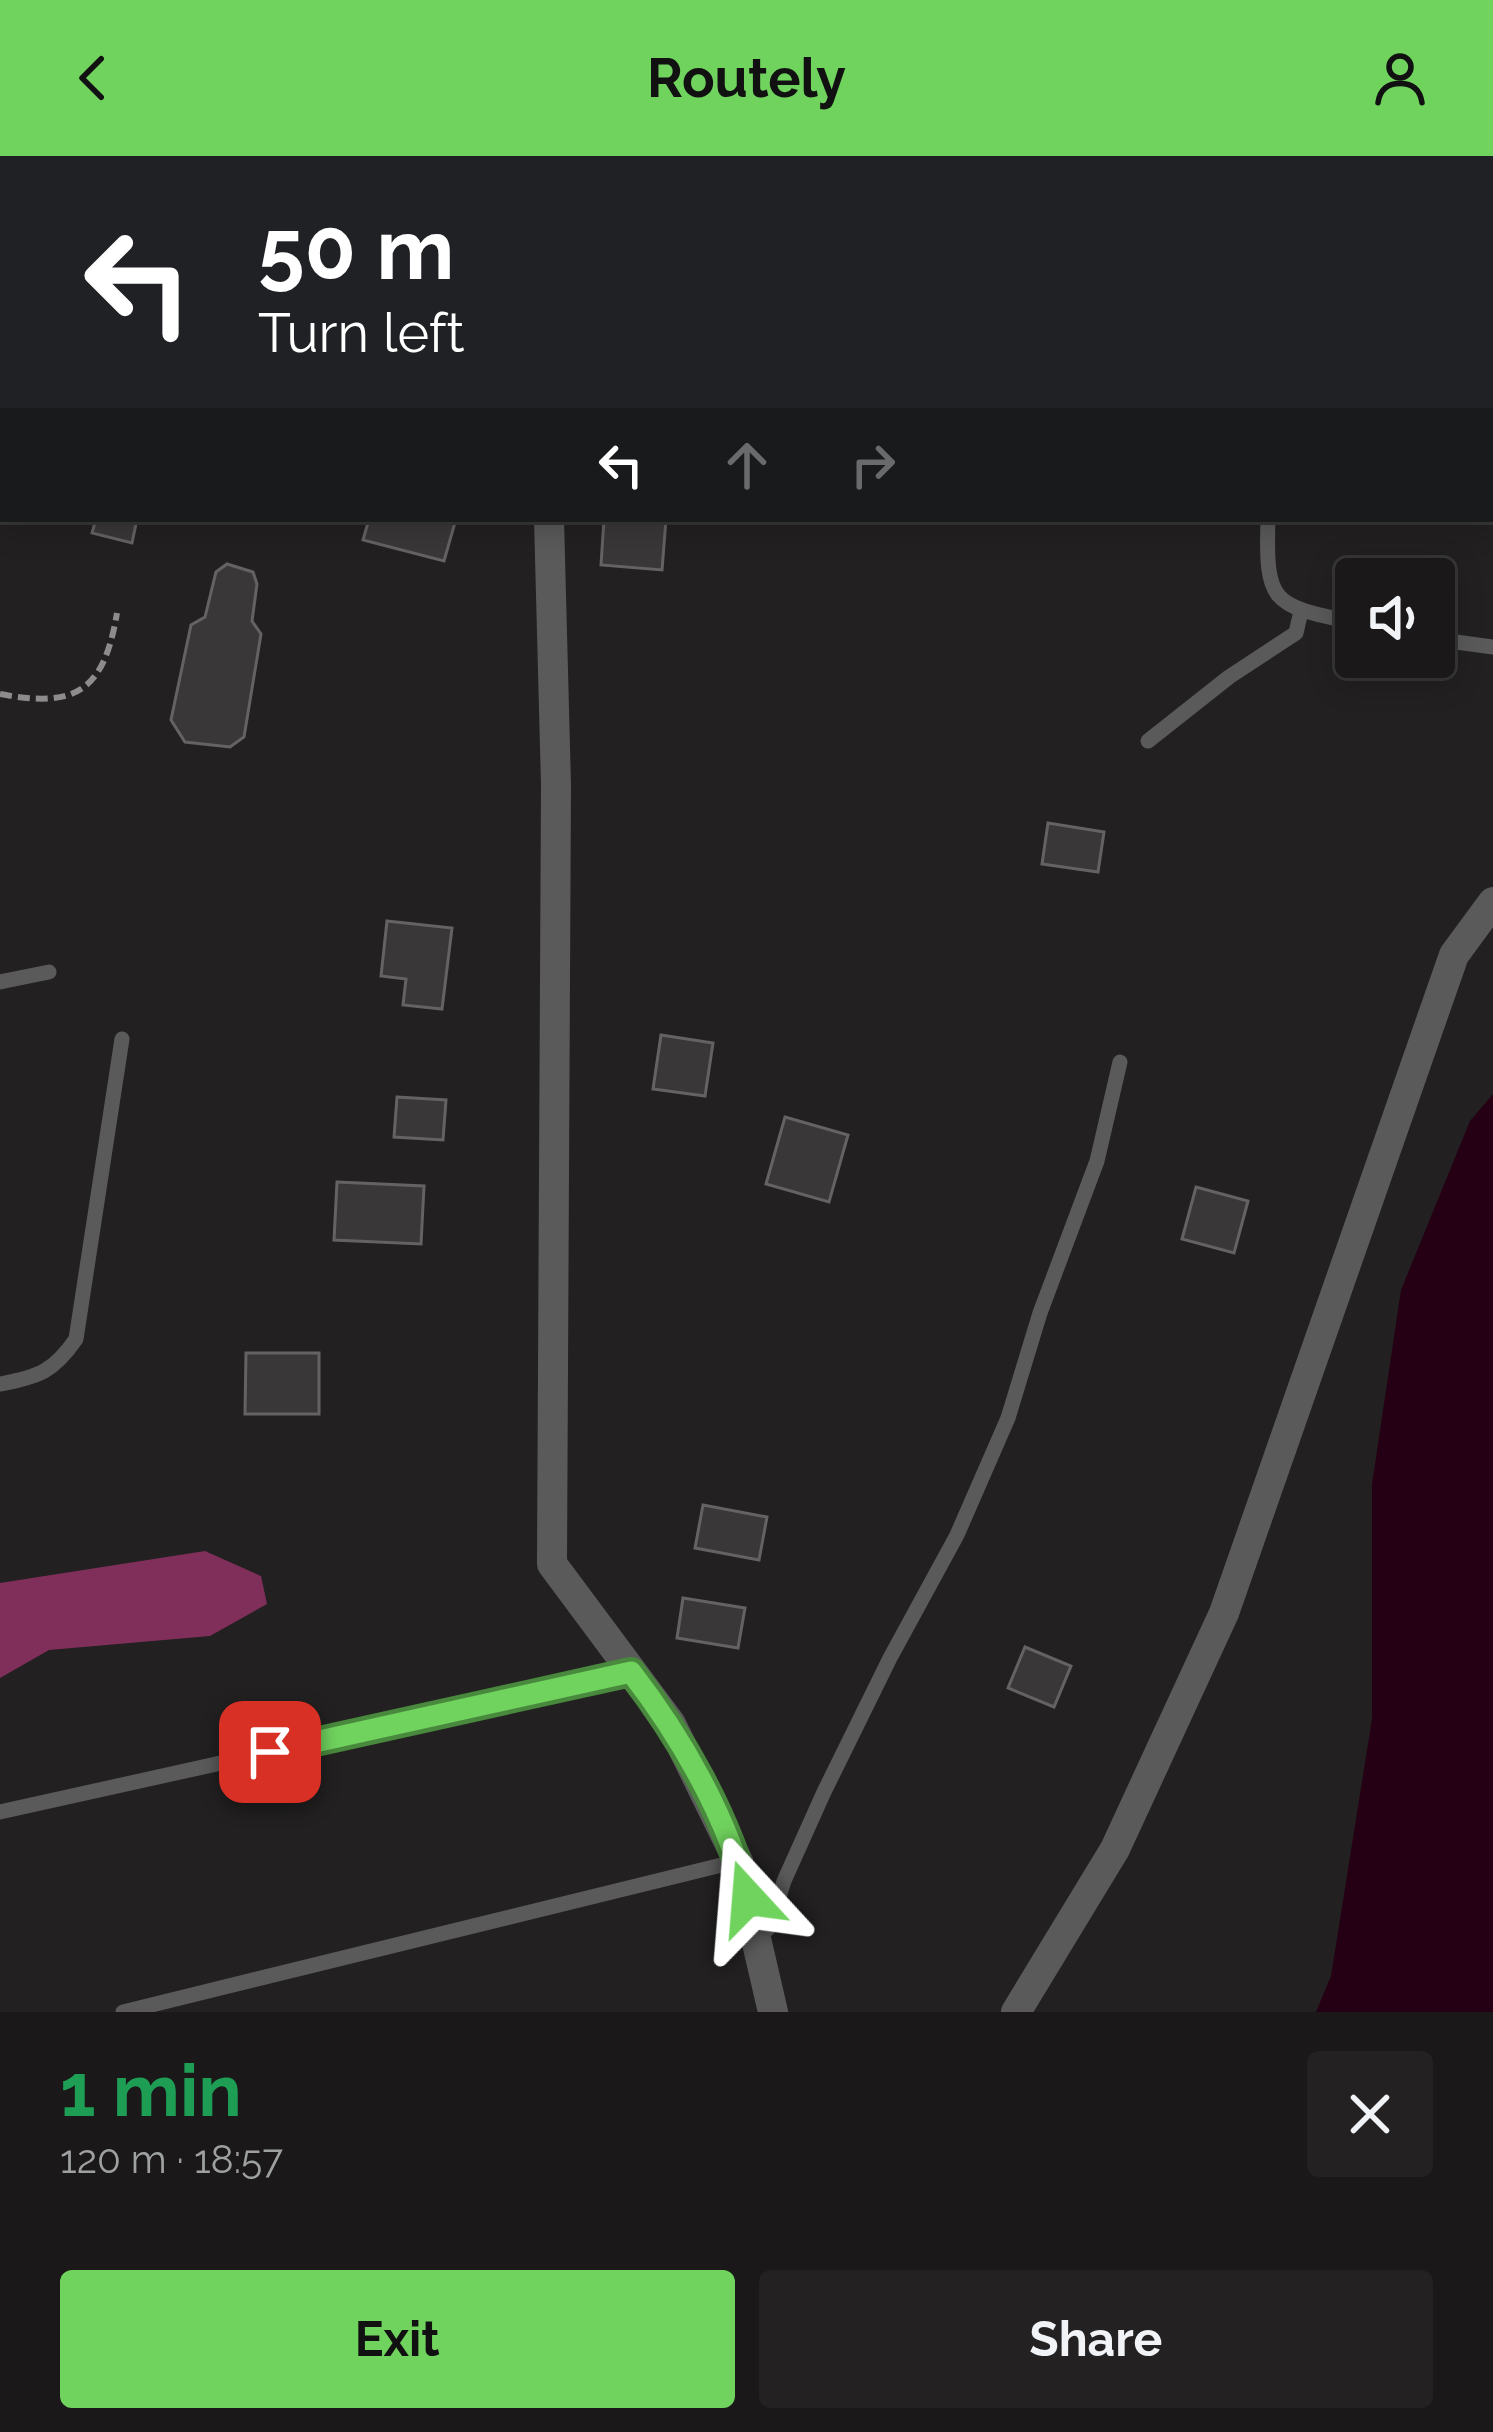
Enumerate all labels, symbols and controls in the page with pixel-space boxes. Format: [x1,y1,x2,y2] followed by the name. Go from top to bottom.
[60,45,126,111] icon: back
[1367,45,1433,111] icon: person
[647,46,846,110] text: Routely
[258,200,454,299] text: 50 m
[60,204,216,360] icon: left
[258,301,465,365] text: Turn left
[588,432,654,498] icon: left
[714,432,780,498] icon: ahead
[840,432,906,498] icon: right
[1335,558,1455,678] map controls
[1335,558,1455,678] button: sound
[219,1701,321,1803] pin
[237,1719,303,1785] icon: arrive
[685,1835,811,1961] position arrow
[60,2048,242,2133] text: 1 min
[1307,2051,1433,2177] button: close
[60,2136,283,2182] text: 120 m · 18:57
[60,2270,735,2408] button: Exit
[759,2270,1433,2408] button: Share

